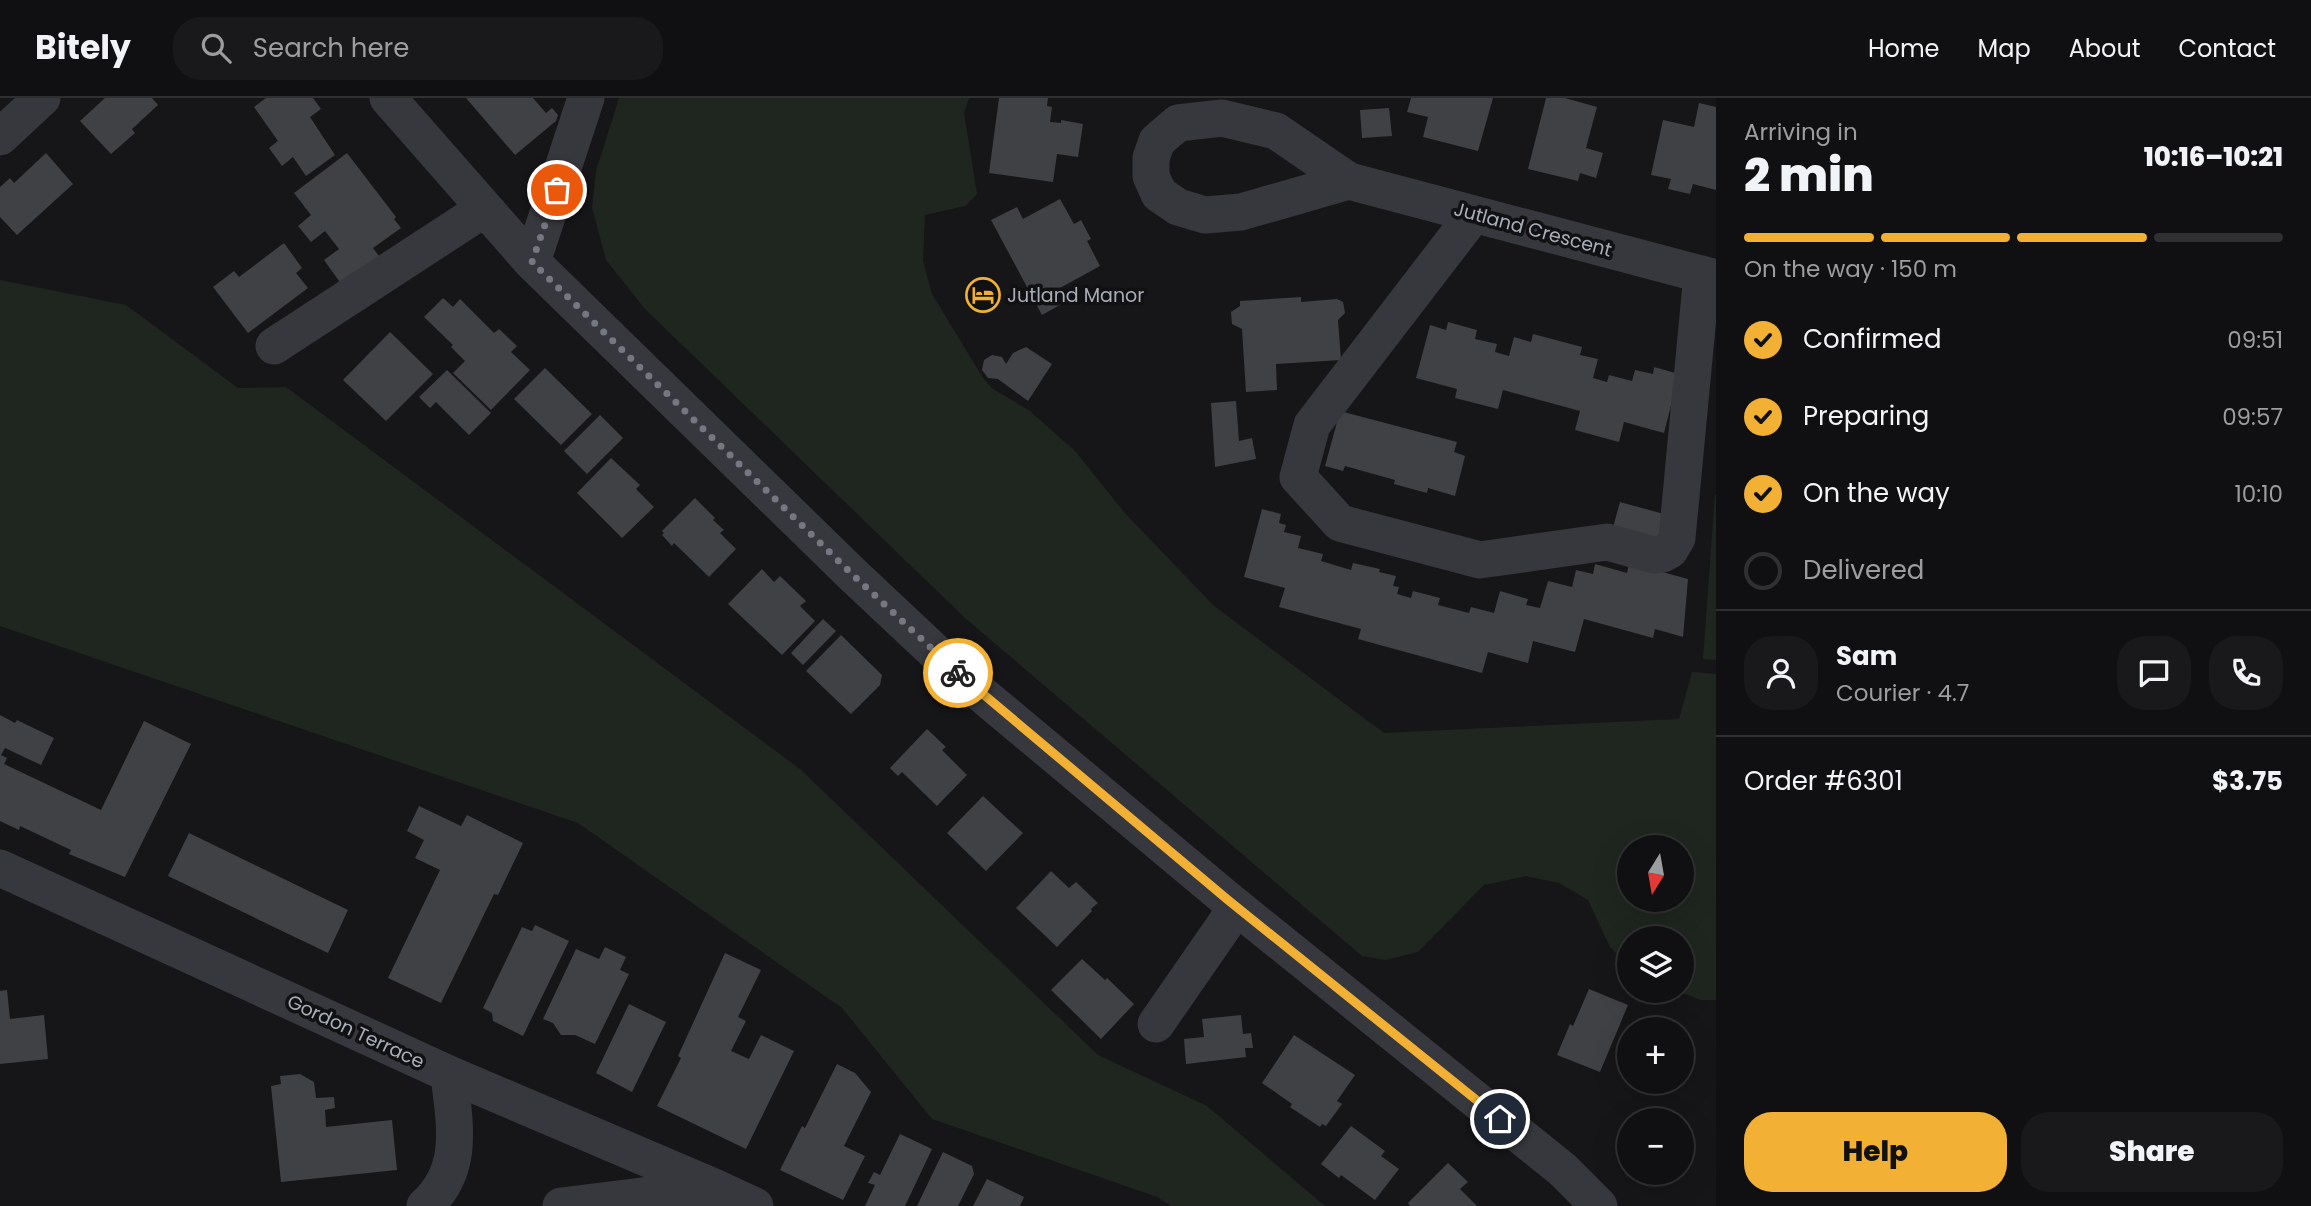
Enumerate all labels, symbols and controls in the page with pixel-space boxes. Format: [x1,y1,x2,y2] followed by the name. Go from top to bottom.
[173,17,663,80] search box
[35,24,131,71] text: Bitely
[197,29,235,67] icon: search
[253,30,409,66] text: Search here
[1868,32,1940,65] text: Home
[1978,32,2031,65] text: Map
[2069,32,2140,65] text: About
[2178,32,2276,65] text: Contact
[1744,116,1858,148] text: Arriving in
[2144,139,2283,175] text: 10:16–10:21
[1744,143,1874,207] text: 2 min
[527,160,587,220] pin
[538,171,576,209] icon: bag
[1451,195,1615,264] street label: Jutland Crescent
[1744,253,1957,285] text: On the way · 150 m
[964,276,1002,314] hotel icon: Jutland Manor
[1007,282,1144,309] place label: Jutland Manor
[1744,321,1782,359] icon: check
[1803,321,1941,357] text: Confirmed
[2227,324,2283,356] text: 09:51
[1744,398,1782,436] icon: check
[1803,398,1929,434] text: Preparing
[2222,401,2283,433] text: 09:57
[1744,475,1782,513] icon: check
[1803,475,1950,511] text: On the way
[2234,478,2283,510] text: 10:10
[1803,552,1924,588] text: Delivered
[1744,636,1818,710] button: person
[2117,636,2191,710] button: chat
[2209,636,2283,710] button: phone
[923,638,993,708] courier
[1836,638,1897,674] text: Sam
[939,654,977,692] icon: bike
[1836,677,1969,709] text: Courier · 4.7
[1744,763,1903,799] text: Order #6301
[2212,763,2283,799] text: $3.75
[1617,835,1694,912] north arrow
[1617,835,1694,1185] map controls
[1617,926,1694,1003] button: layers
[283,988,429,1075] street label: Gordon Terrace
[1617,1017,1694,1094] button: +
[1470,1089,1530,1149] pin
[1481,1100,1519,1138] icon: home
[1617,1108,1694,1185] button: −
[1744,1112,2007,1192] button: Help
[2021,1112,2283,1192] button: Share

